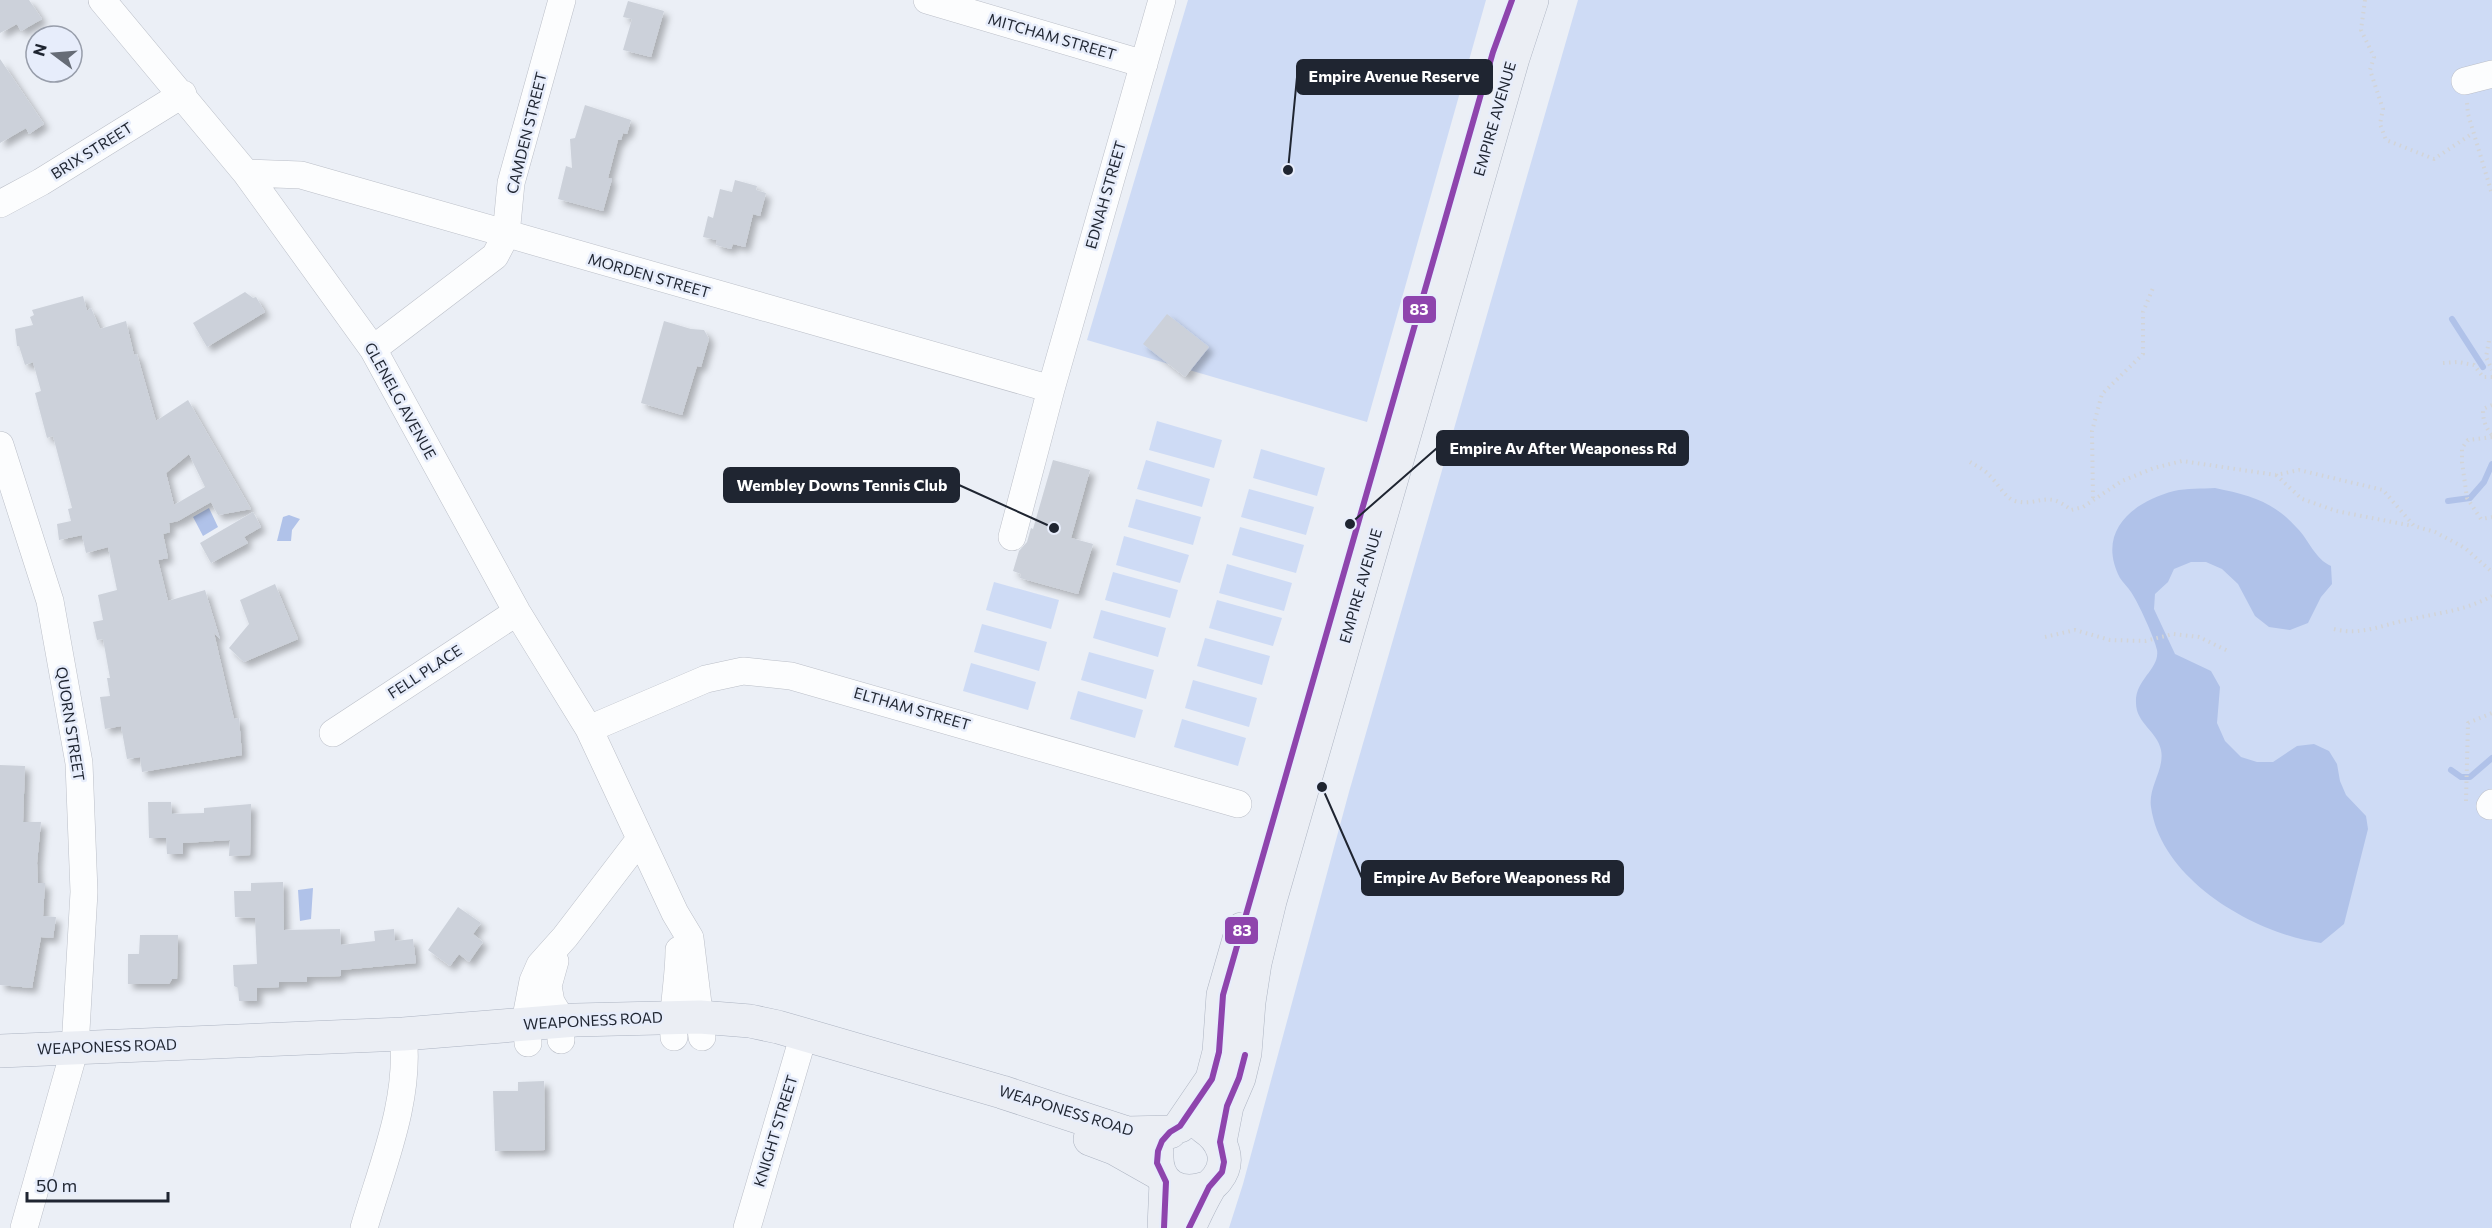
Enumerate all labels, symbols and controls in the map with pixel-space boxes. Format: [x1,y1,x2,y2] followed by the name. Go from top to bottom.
[986,9,1119,63] street label: MITCHAM STREET
[24,24,84,84] north arrow
[28,41,50,58] text: N
[1469,59,1519,178] street label: EMPIRE AVENUE
[1297,60,1492,94] callout: Empire Avenue Reserve
[1309,66,1479,85] text: Empire Avenue Reserve
[502,70,550,195] street label: CAMDEN STREET
[47,118,136,182] street label: BRIX STREET
[1081,138,1129,251] street label: EDNAH STREET
[586,249,713,301] street label: MORDEN STREET
[1402,295,1437,324] line badge: 83
[1409,299,1429,318] text: 83
[361,339,440,462] street label: GLENELG AVENUE
[1437,431,1688,465] callout: Empire Av After Weaponess Rd
[1449,438,1677,457] text: Empire Av After Weaponess Rd
[724,468,959,502] callout: Wembley Downs Tennis Club
[737,475,947,494] text: Wembley Downs Tennis Club
[1335,526,1385,645] street label: EMPIRE AVENUE
[384,641,465,702] street label: FELL PLACE
[53,665,89,783] street label: QUORN STREET
[852,683,973,733] street label: ELTHAM STREET
[1362,861,1623,895] callout: Empire Av Before Weaponess Rd
[1373,867,1611,886] text: Empire Av Before Weaponess Rd
[1224,916,1259,945] line badge: 83
[1232,920,1252,939] text: 83
[523,1007,663,1033] street label: WEAPONESS ROAD
[37,1035,177,1057] street label: WEAPONESS ROAD
[749,1072,801,1189] street label: KNIGHT STREET
[997,1081,1136,1139] street label: WEAPONESS ROAD
[27,1165,168,1203] scale bar
[36,1174,77,1196] text: 50 m

